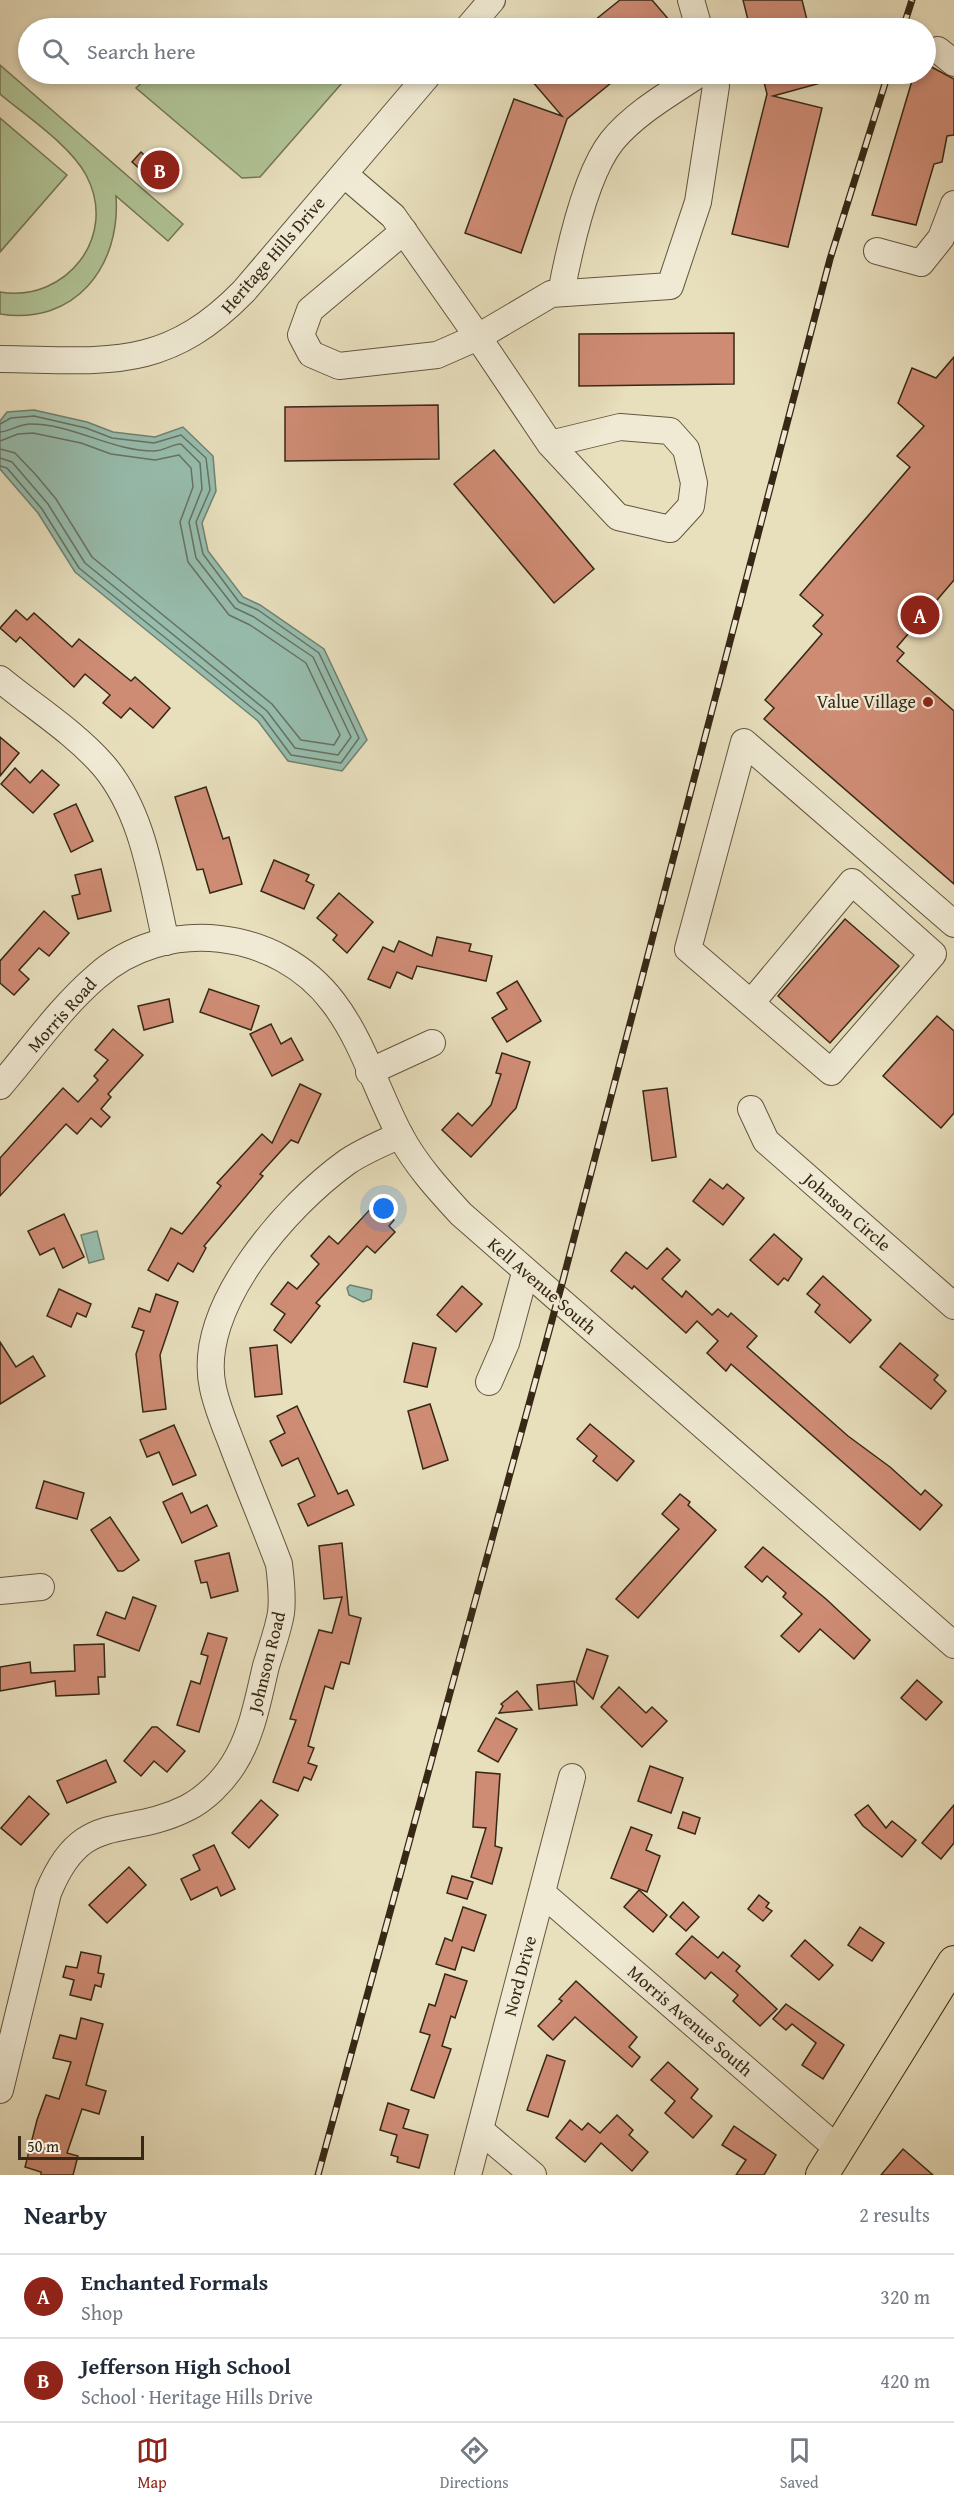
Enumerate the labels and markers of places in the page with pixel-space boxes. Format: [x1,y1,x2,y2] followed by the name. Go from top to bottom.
[140,148,180,192] pin: B
[900,592,940,638] pin: A
[817,688,916,715] place label: Value Village
[921,695,935,709] marker: Value Village

